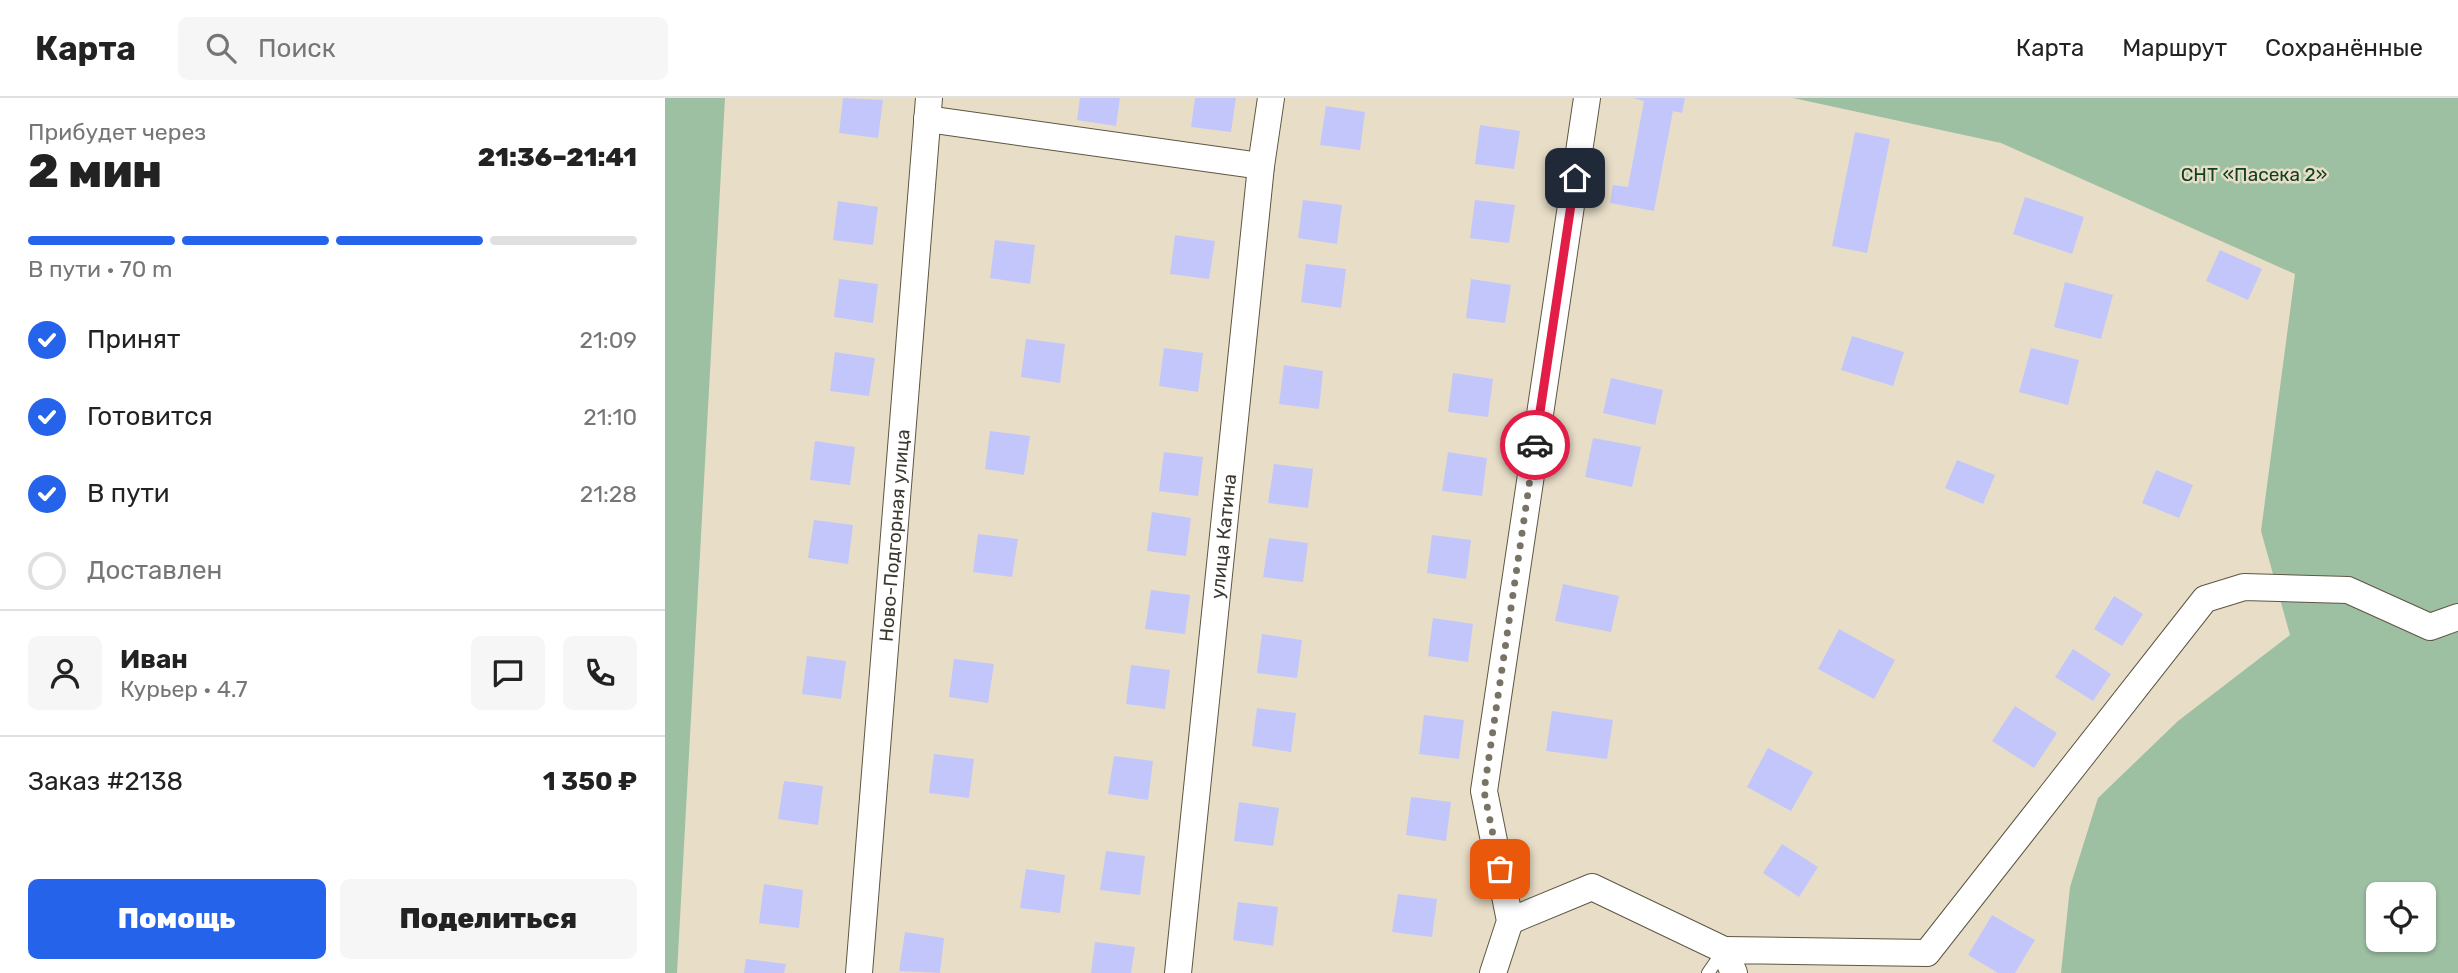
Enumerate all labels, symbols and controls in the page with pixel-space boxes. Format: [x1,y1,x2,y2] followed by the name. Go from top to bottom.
[178,17,668,80] search box
[35,29,136,68] text: Карта
[202,29,240,67] icon: search
[258,33,336,64] text: Поиск
[2016,34,2084,62] text: Карта
[2122,34,2227,62] text: Маршрут
[2265,34,2423,62] text: Сохранённые
[28,118,206,146] text: Прибудет через
[478,142,637,173] text: 21:36–21:41
[28,144,162,199] text: 2 мин
[1545,148,1605,208] pin
[1556,159,1594,197] icon: home
[2181,163,2327,186] park label: СНТ «Пасека 2»
[28,255,172,283] text: В пути · 70 m
[28,321,66,359] icon: check
[87,324,180,355] text: Принят
[580,326,637,354] text: 21:09
[28,398,66,436] icon: check
[87,401,213,432] text: Готовится
[583,403,637,431] text: 21:10
[1500,410,1570,480] courier
[1516,426,1554,464] icon: car
[874,428,914,642] street label: Ново-Подгорная улица
[1205,473,1241,600] street label: улица Катина
[28,475,66,513] icon: check
[87,478,170,509] text: В пути
[580,480,637,508] text: 21:28
[87,555,222,586] text: Доставлен
[28,636,102,710] button: person
[471,636,545,710] button: chat
[563,636,637,710] button: phone
[120,644,188,675] text: Иван
[120,675,248,703] text: Курьер · 4.7
[28,766,183,797] text: Заказ #2138
[543,766,637,797] text: 1 350 ₽
[1470,839,1530,899] pin
[1481,850,1519,888] icon: bag
[28,879,326,959] button: Помощь
[340,879,637,959] button: Поделиться
[2366,882,2436,952] map controls
[2366,882,2436,952] button: locate

